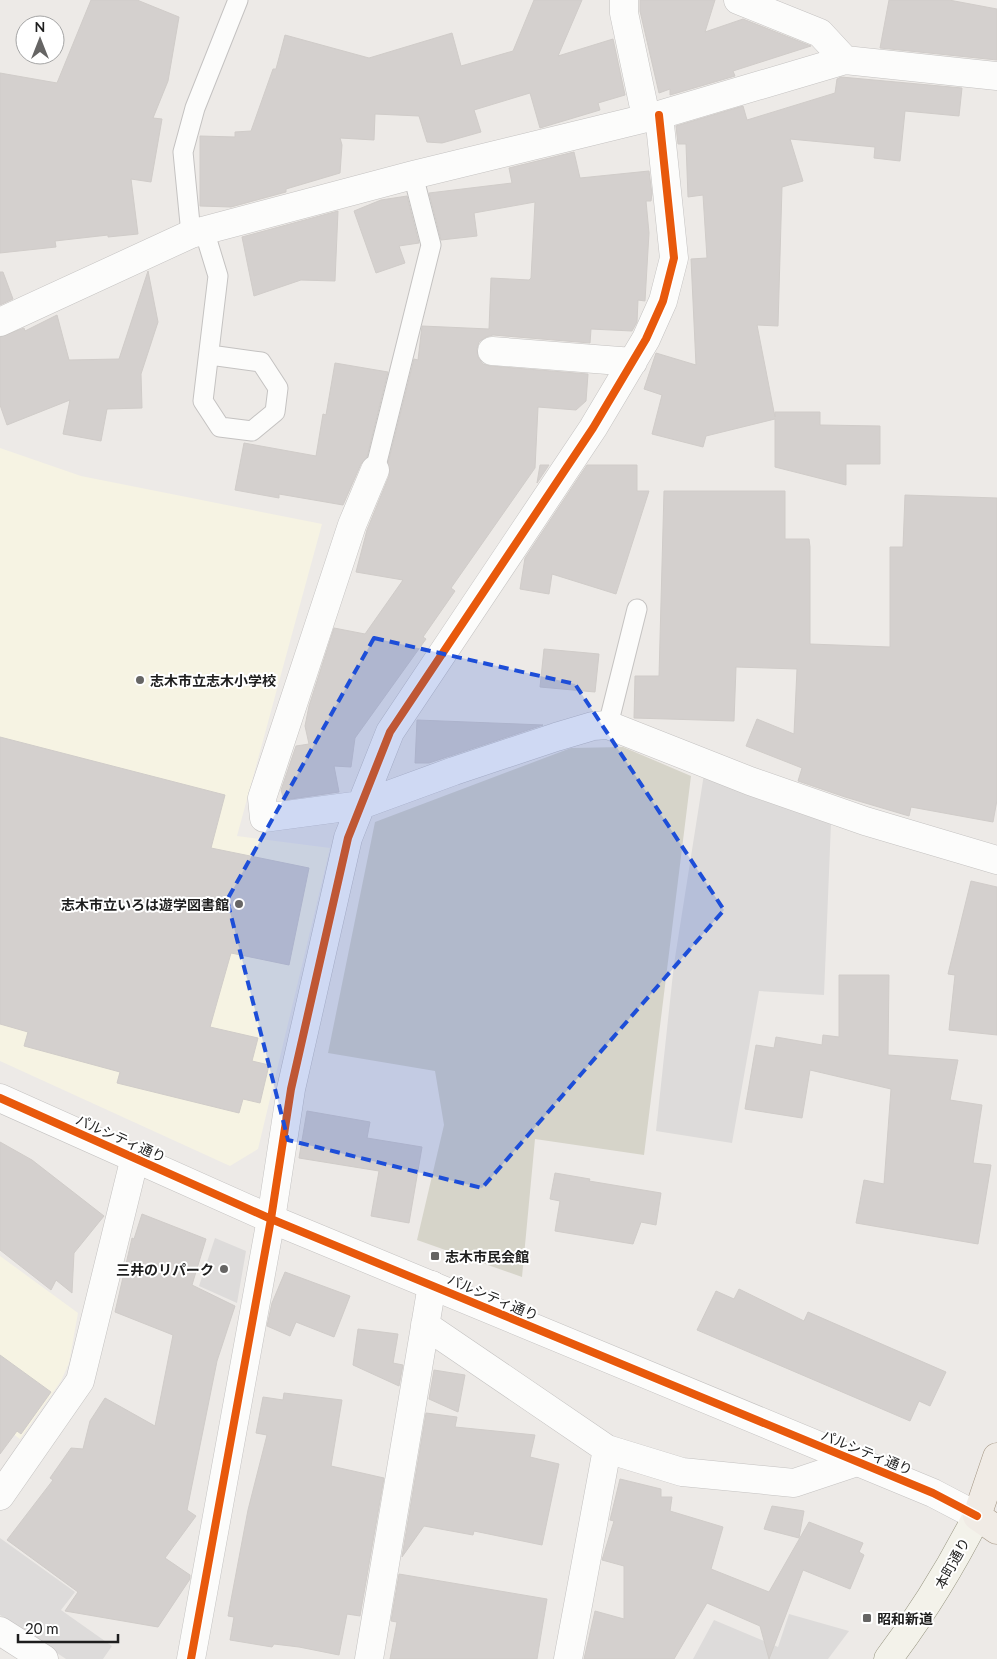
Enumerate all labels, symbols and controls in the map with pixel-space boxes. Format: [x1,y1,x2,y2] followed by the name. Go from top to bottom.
[15,15,65,65] north arrow
[35,18,45,35] text: N
[150,672,276,689] place label: 志木市立志木小学校
[134,674,146,686] marker: 志木市立志木小学校
[61,896,229,913] place label: 志木市立いろは遊学図書館
[233,898,245,910] marker: 志木市立いろは遊学図書館
[73,1110,169,1166] street label: パルシティ通り
[445,1248,529,1265] place label: 志木市民会館
[429,1250,441,1262] marker: 志木市民会館
[116,1261,214,1278] place label: 三井のリパーク
[218,1263,230,1275] marker: 三井のリパーク
[445,1270,541,1324] street label: パルシティ通り
[819,1426,915,1478] street label: パルシティ通り
[931,1534,973,1592] street label: 本町通り
[877,1610,933,1627] place label: 昭和新道
[18,1612,118,1644] scale bar
[861,1612,873,1624] marker: 昭和新道
[25,1619,59,1637] text: 20 m

